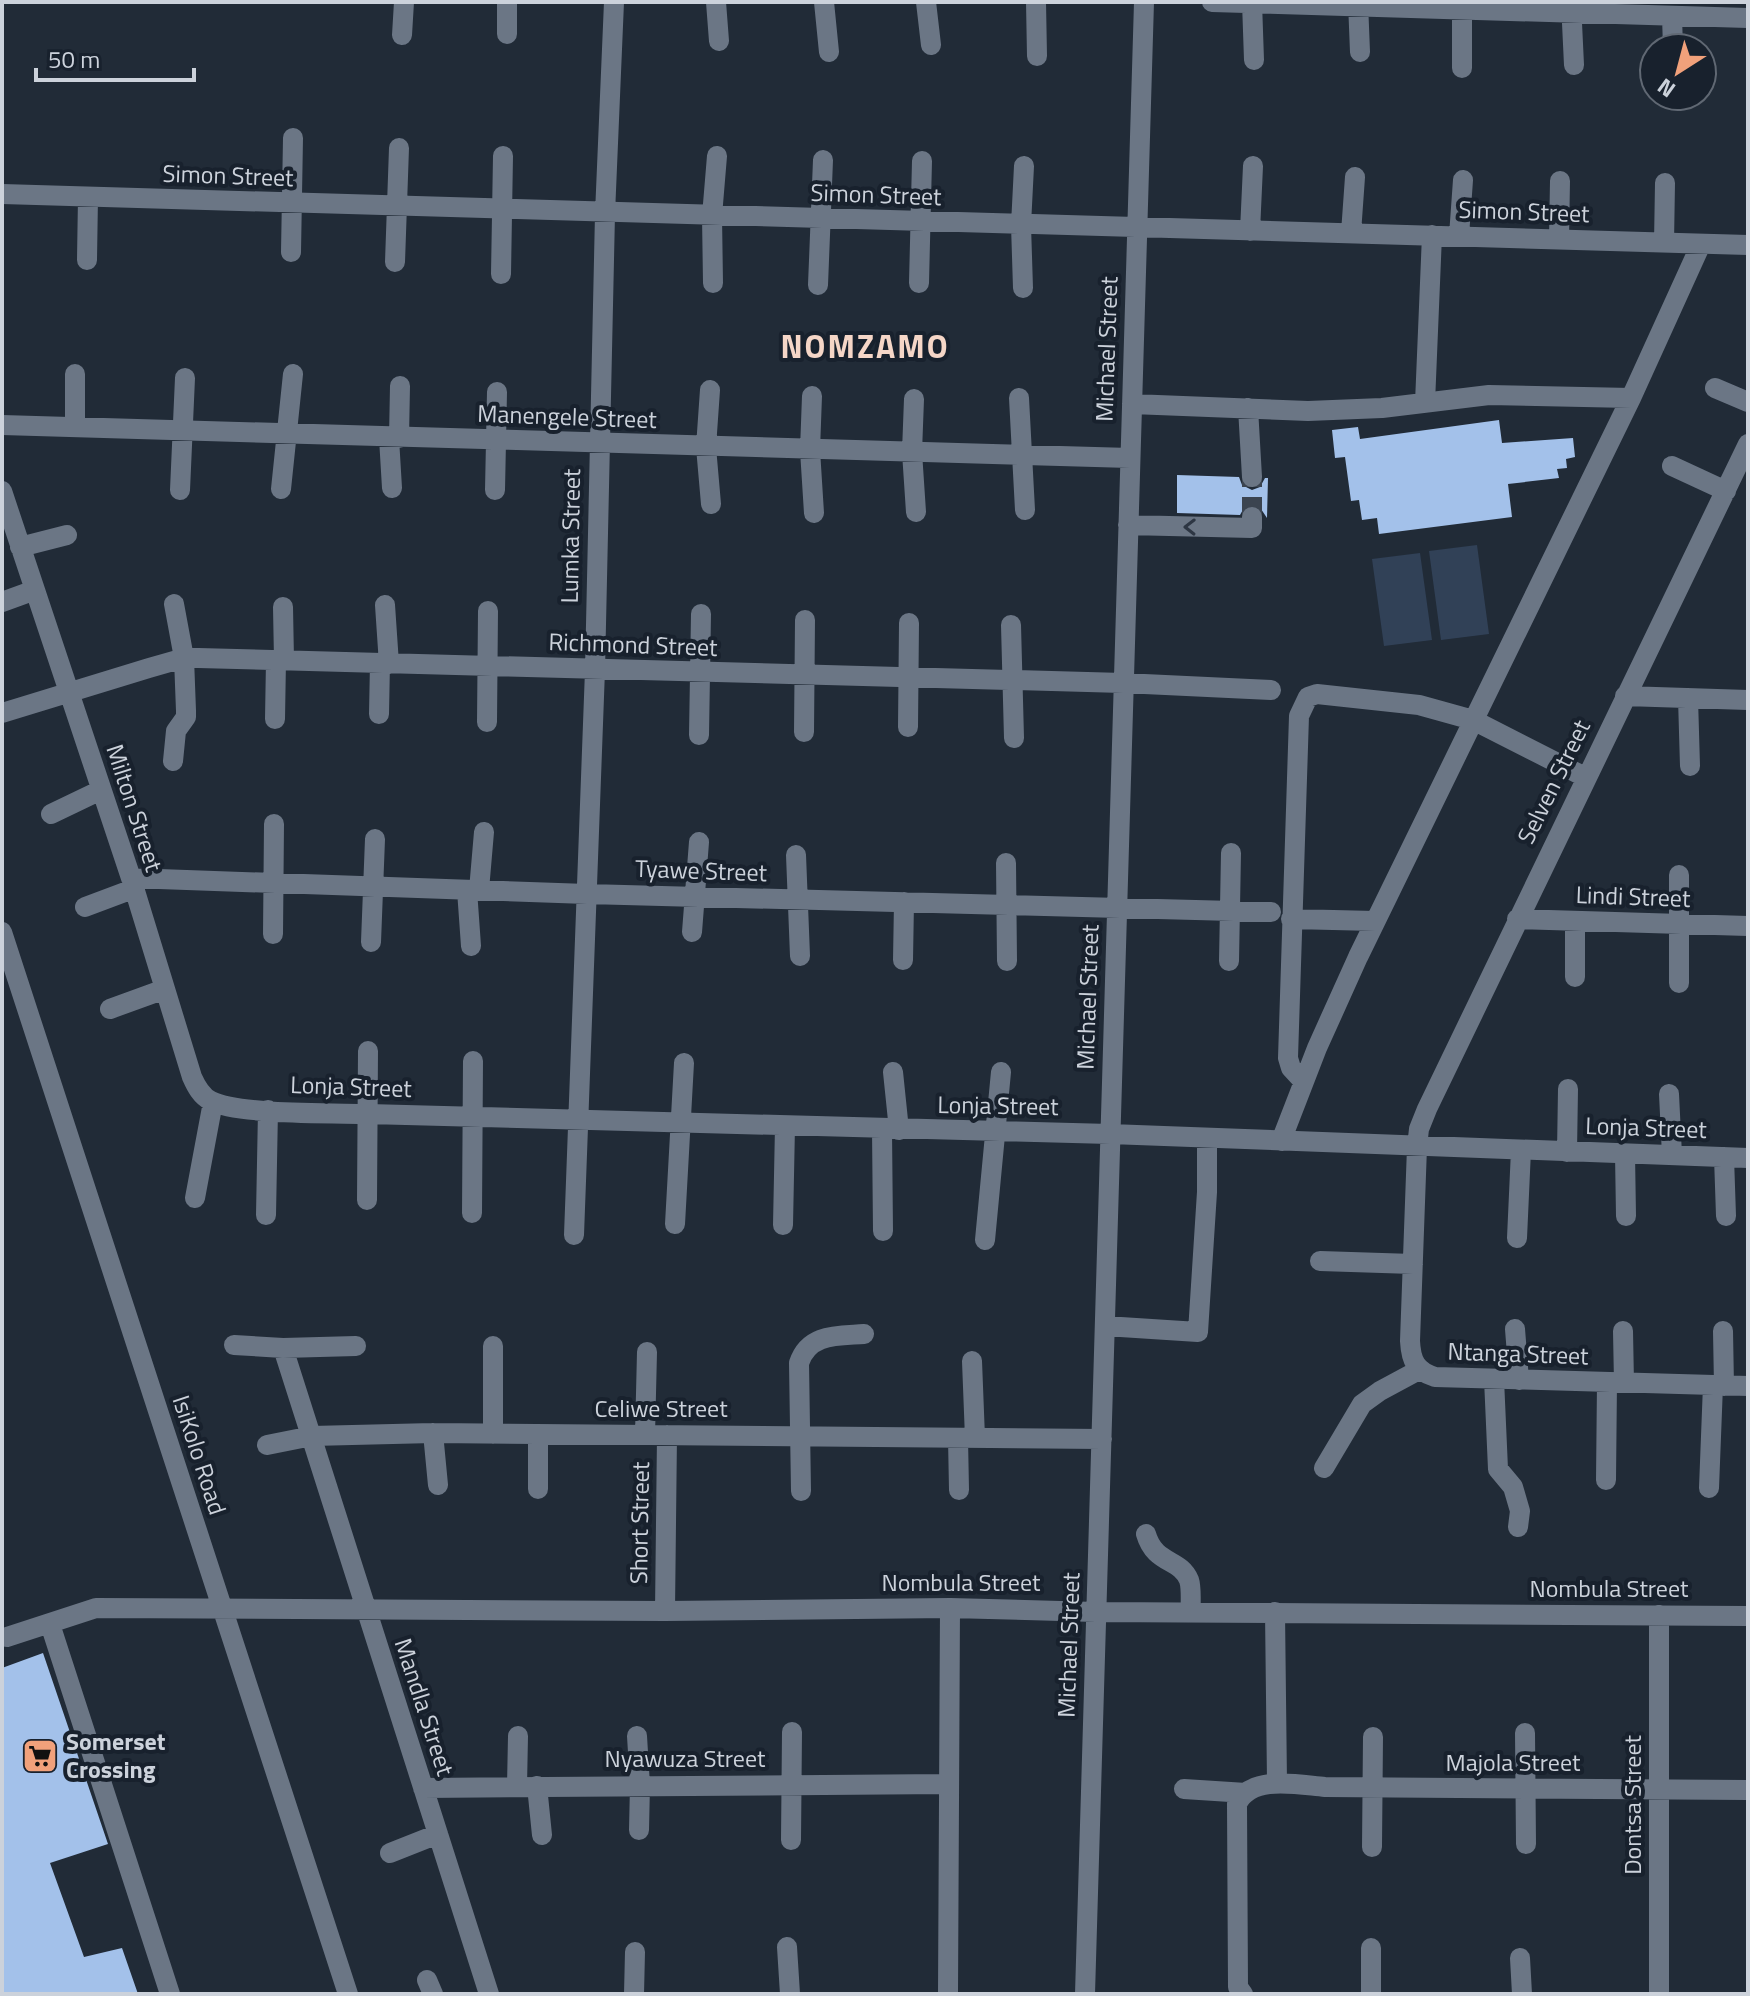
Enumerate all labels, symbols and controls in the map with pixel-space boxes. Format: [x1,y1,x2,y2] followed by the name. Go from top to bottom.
[36,32,194,82] scale bar
[1638,32,1718,112] north arrow
[48,41,100,77] text: 50 m
[1650,70,1682,106] text: N
[162,155,295,195] street label: Simon Street
[810,174,943,214] street label: Simon Street
[1458,191,1591,231] street label: Simon Street
[1085,275,1127,422] street label: Michael Street
[780,322,950,370] district label: NOMZAMO
[477,395,658,437] street label: Manengele Street
[551,468,589,604] street label: Lumka Street
[1183,518,1196,535] one-way arrow
[548,623,719,665] street label: Richmond Street
[1508,713,1599,850] street label: Selven Street
[97,739,173,877] street label: Milton Street
[635,850,768,890] street label: Tyawe Street
[1575,876,1692,916] street label: Lindi Street
[1066,923,1108,1070] street label: Michael Street
[290,1066,413,1106] street label: Lonja Street
[937,1086,1060,1124] street label: Lonja Street
[1585,1107,1708,1147] street label: Lonja Street
[1447,1333,1590,1373] street label: Ntanga Street
[164,1390,236,1519] street label: IsiKolo Road
[594,1390,728,1426] street label: Celiwe Street
[620,1461,658,1585] street label: Short Street
[882,1564,1041,1600] street label: Nombula Street
[1530,1570,1689,1606] street label: Nombula Street
[1047,1571,1089,1718] street label: Michael Street
[386,1633,464,1781] street label: Mandla Street
[66,1723,166,1787] place label: Somerset Crossing
[1614,1735,1650,1875] street label: Dontsa Street
[21,1737,59,1775] supermarket icon: Somerset Crossing
[605,1740,766,1776] street label: Nyawuza Street
[1446,1744,1581,1780] street label: Majola Street

